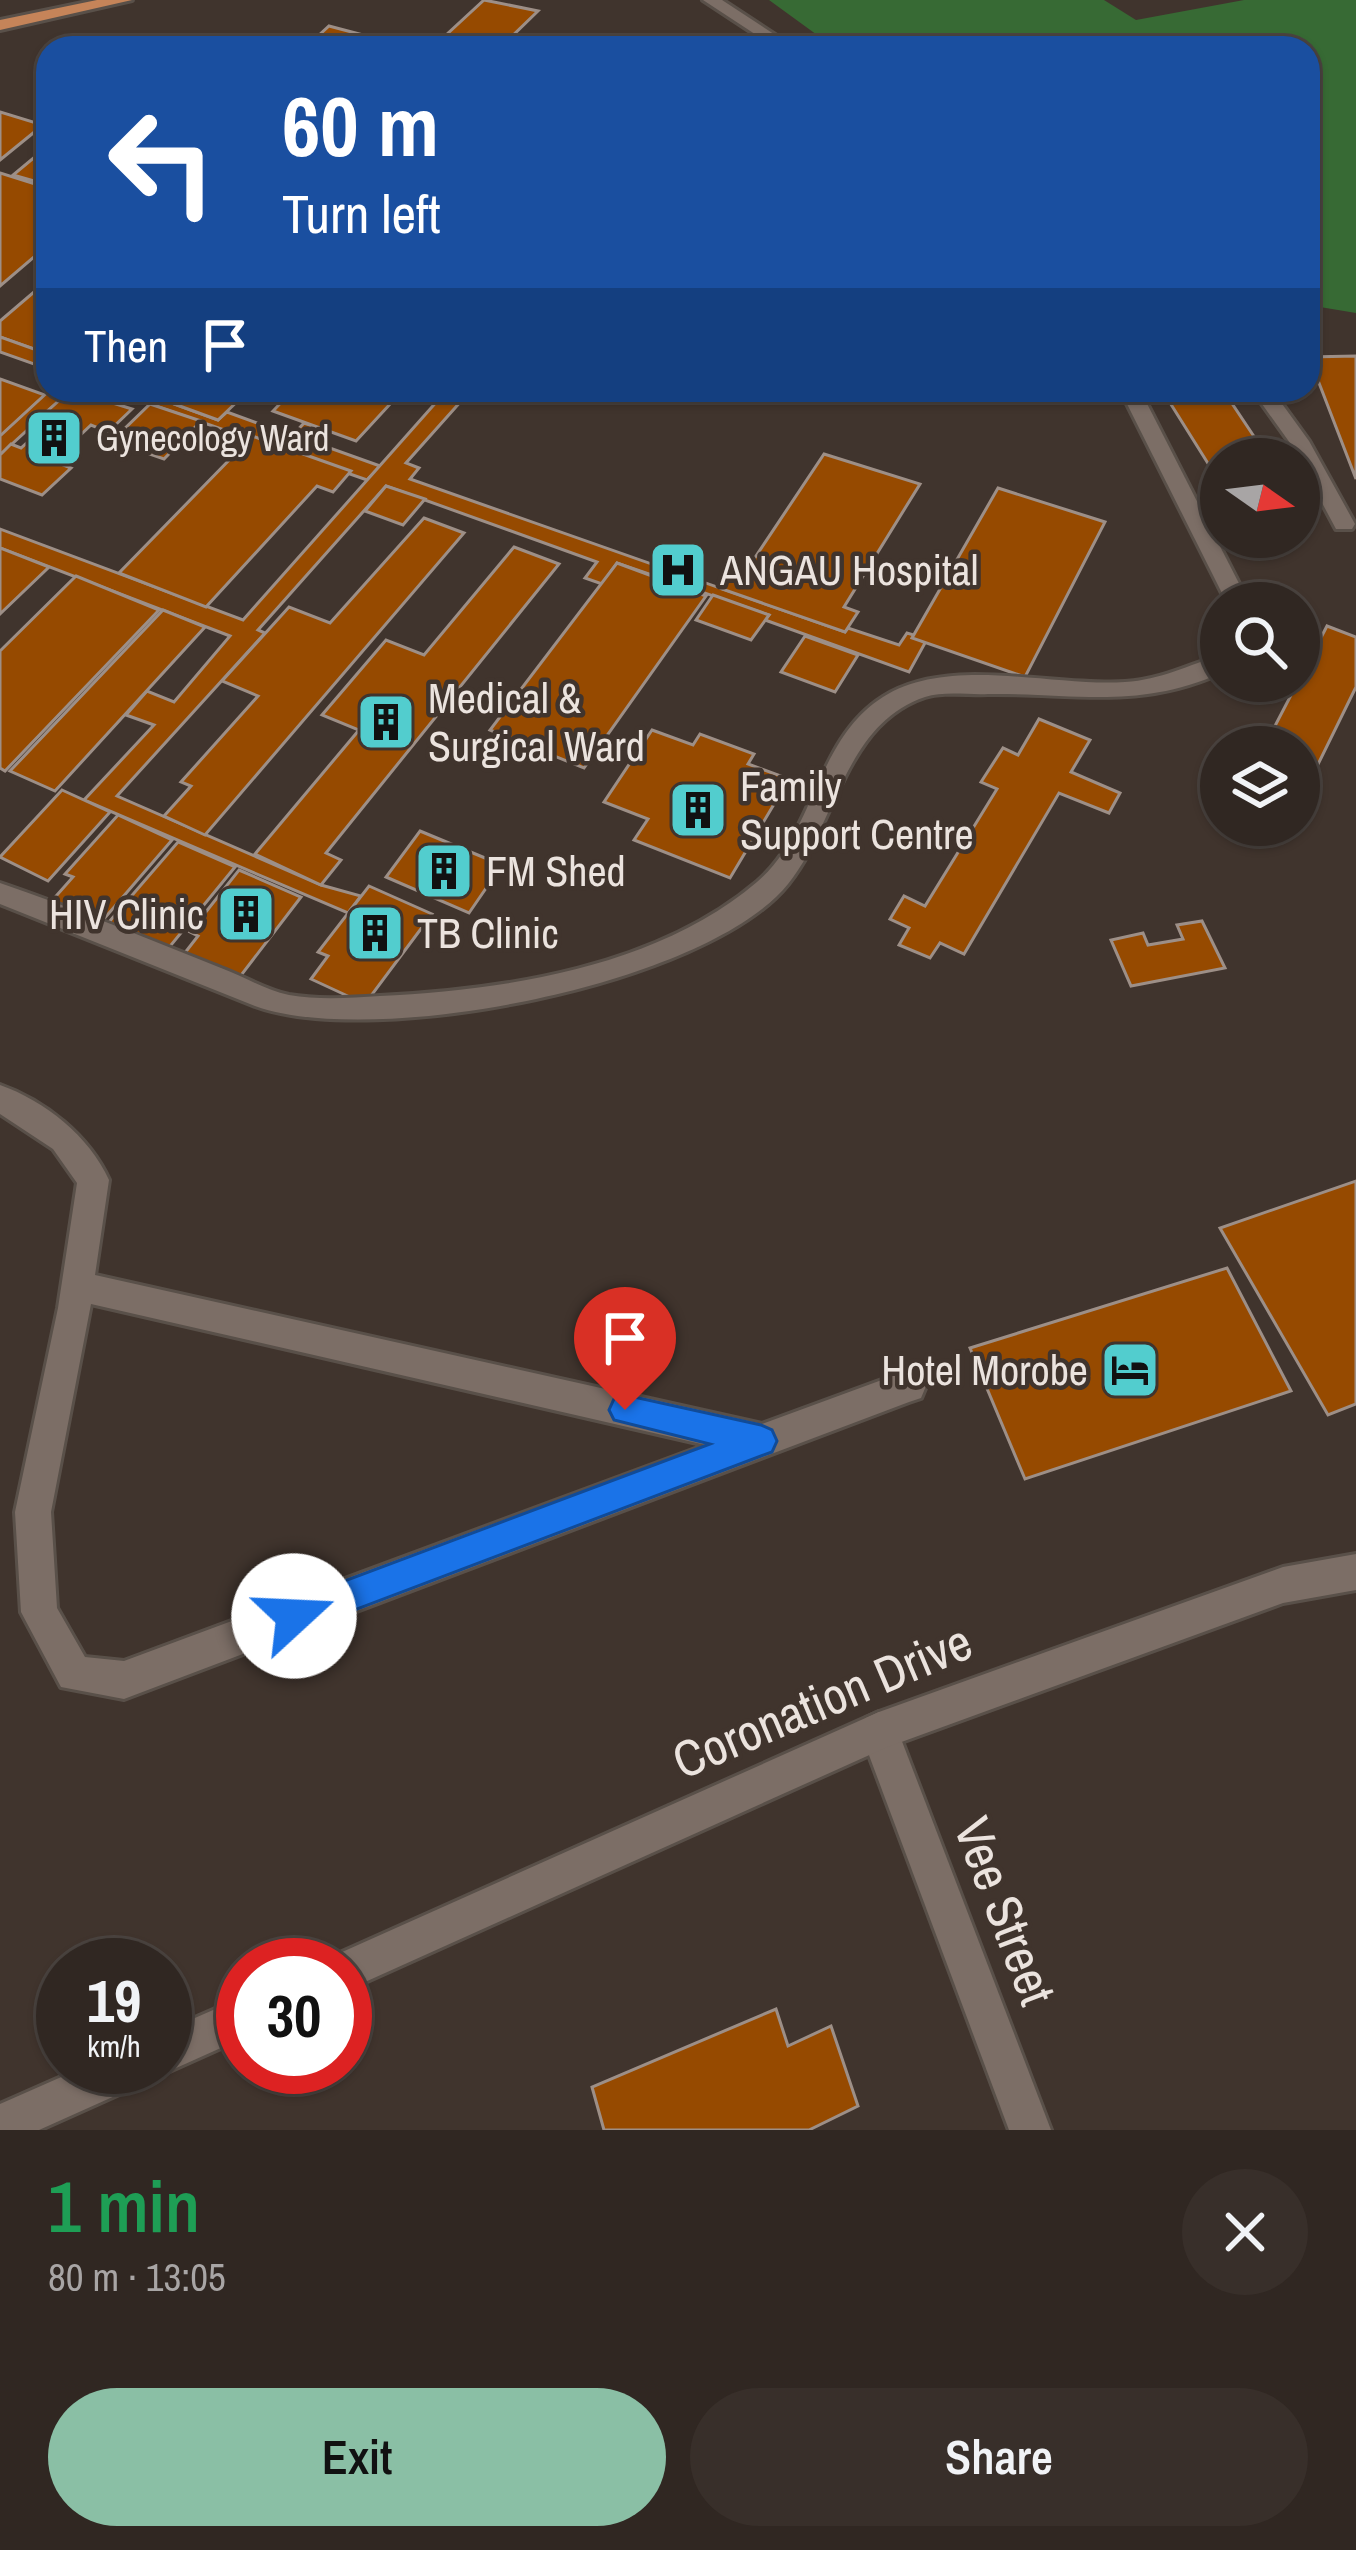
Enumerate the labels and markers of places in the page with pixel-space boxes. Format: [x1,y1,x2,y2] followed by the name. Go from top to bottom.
[23,407,85,469] building icon: Gynecology Ward
[96,414,330,462] place label: Gynecology Ward
[647,539,709,601] hospital icon: ANGAU Hospital
[719,542,978,598] place label: ANGAU Hospital
[428,670,645,774] place label: Medical & Surgical Ward
[355,691,417,753] building icon: Medical & Surgical Ward
[740,758,974,862] place label: Family Support Centre
[667,779,729,841] building icon: Family Support Centre
[413,840,475,902] building icon: FM Shed
[486,843,626,899] place label: FM Shed
[215,883,277,945] building icon: HIV Clinic
[49,886,204,942] place label: HIV Clinic
[344,902,406,964] building icon: TB Clinic
[417,905,559,961] place label: TB Clinic
[574,1287,676,1410] pin
[1099,1339,1161,1401] hotel icon: Hotel Morobe
[881,1342,1088,1398] place label: Hotel Morobe

